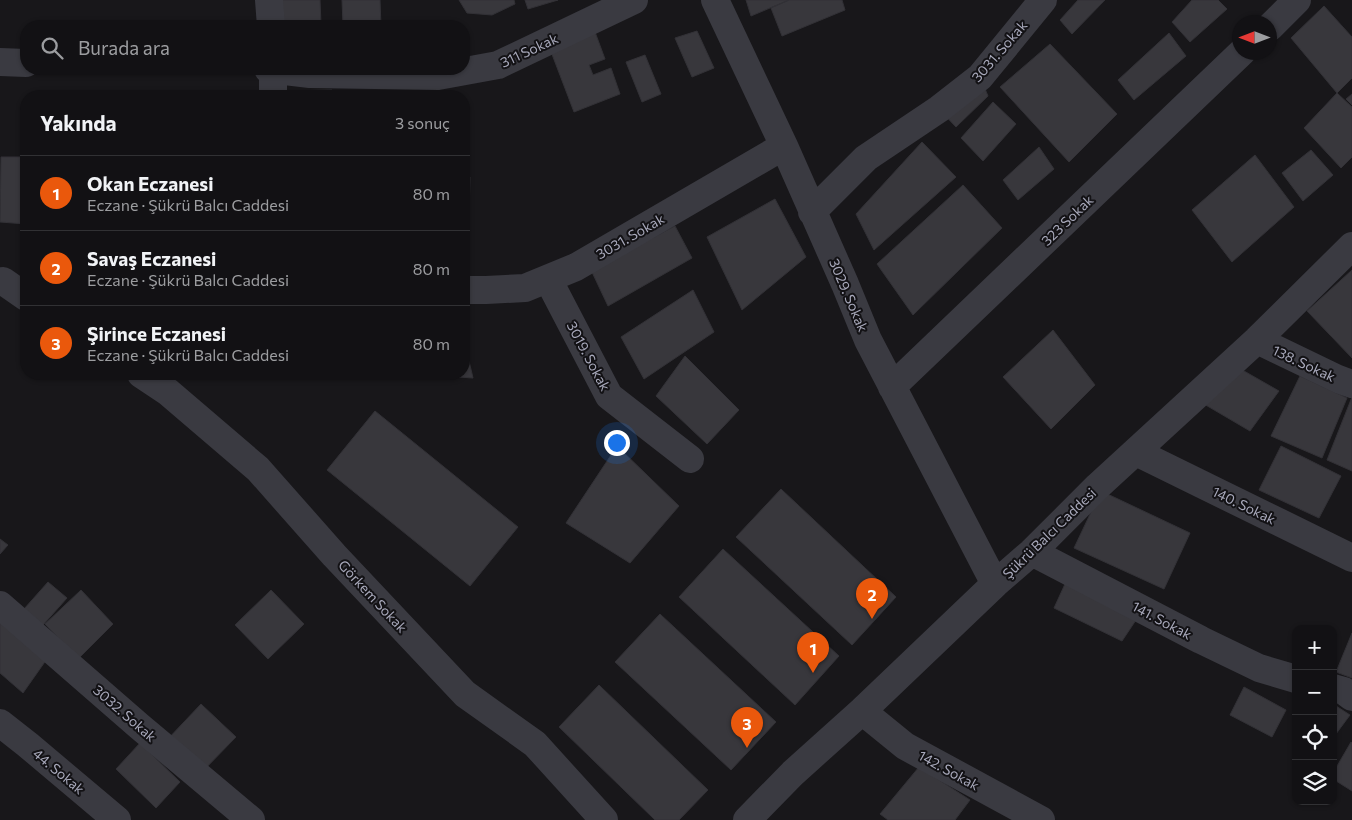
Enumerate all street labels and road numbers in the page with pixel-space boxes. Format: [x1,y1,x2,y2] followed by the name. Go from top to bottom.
[968,16,1031,85] street label: 3031. Sokak
[497,29,561,71] street label: 311 Sokak
[1038,191,1097,249] street label: 323 Sokak
[593,209,668,262] street label: 3031. Sokak
[826,256,872,335] street label: 3029. Sokak
[564,318,615,394] street label: 3019. Sokak
[1270,341,1338,385] street label: 138. Sokak
[1210,482,1279,528] street label: 140. Sokak
[999,484,1099,582] street label: Şükrü Balcı Caddesi
[335,556,411,636] street label: Görkem Sokak
[1129,597,1195,643] street label: 141. Sokak
[90,681,160,745] street label: 3032. Sokak
[30,745,88,798] street label: 44. Sokak
[916,746,983,794] street label: 142. Sokak

